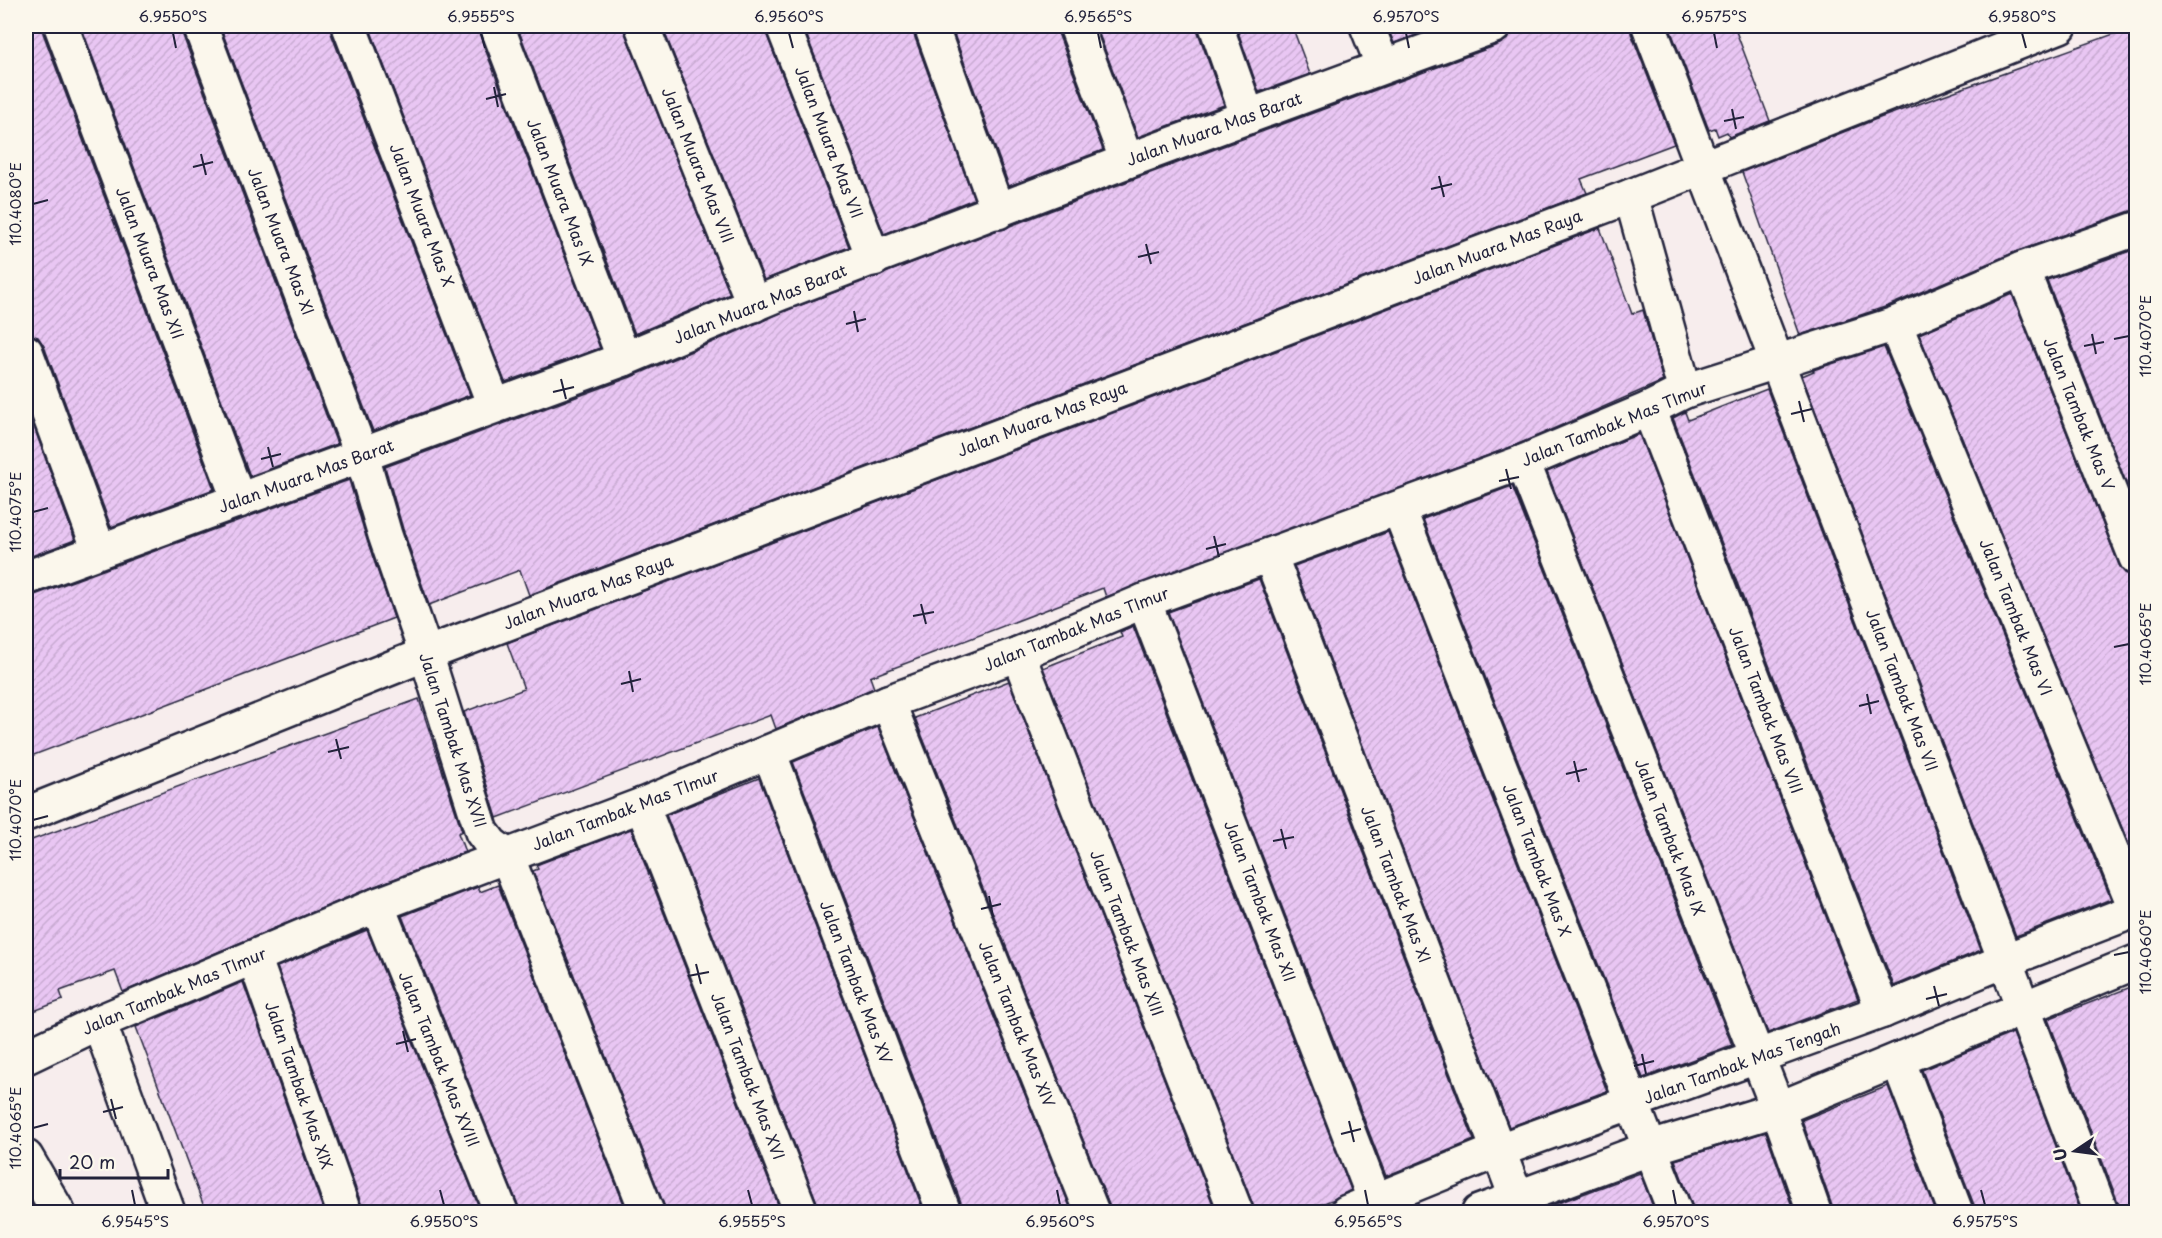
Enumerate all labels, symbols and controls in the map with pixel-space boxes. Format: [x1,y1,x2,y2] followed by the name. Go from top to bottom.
[139,4,207,27] text: 6.9550°S
[447,4,515,27] text: 6.9555°S
[754,4,824,27] text: 6.9560°S
[1064,4,1132,27] text: 6.9565°S
[1372,4,1440,27] text: 6.9570°S
[1681,4,1747,27] text: 6.9575°S
[1988,4,2056,27] text: 6.9580°S
[790,62,870,221] street label: Jalan Muara Mas VII
[657,83,741,246] street label: Jalan Muara Mas VIII
[1122,85,1305,171] street label: Jalan Muara Mas Barat
[522,114,600,269] street label: Jalan Muara Mas IX
[385,139,461,290] street label: Jalan Muara Mas X
[3,162,26,246] text: 110.4080°E
[243,163,321,318] street label: Jalan Muara Mas XI
[111,183,191,342] street label: Jalan Muara Mas XII
[1408,203,1585,290] street label: Jalan Muara Mas Raya
[669,257,850,349] street label: Jalan Muara Mas Barat
[2133,295,2156,377] text: 110.4070°E
[2038,333,2122,494] street label: Jalan Tambak Mas V
[953,375,1130,462] street label: Jalan Muara Mas Raya
[1517,375,1710,471] street label: Jalan Tambak Mas TImur
[214,432,397,518] street label: Jalan Muara Mas Barat
[3,472,26,552] text: 110.4075°E
[1974,535,2059,699] street label: Jalan Tambak Mas VI
[499,548,676,635] street label: Jalan Muara Mas Raya
[979,580,1172,676] street label: Jalan Tambak Mas TImur
[2133,603,2156,685] text: 110.4065°E
[1861,605,1945,774] street label: Jalan Tambak Mas VII
[1724,623,1810,797] street label: Jalan Tambak Mas VIII
[414,649,494,830] street label: Jalan Tambak Mas XVII
[1630,755,1712,919] street label: Jalan Tambak Mas IX
[528,762,722,856] street label: Jalan Tambak Mas TImur
[3,779,26,861] text: 110.4070°E
[1498,780,1578,940] street label: Jalan Tambak Mas X
[1356,802,1438,966] street label: Jalan Tambak Mas XI
[1219,816,1303,985] street label: Jalan Tambak Mas XII
[1085,846,1171,1019] street label: Jalan Tambak Mas XIII
[815,897,899,1067] street label: Jalan Tambak Mas XV
[2133,910,2156,994] text: 110.4060°E
[974,937,1062,1110] street label: Jalan Tambak Mas XIV
[78,940,270,1040] street label: Jalan Tambak Mas TImur
[394,967,486,1150] street label: Jalan Tambak Mas XVIII
[706,988,792,1163] street label: Jalan Tambak Mas XVI
[260,998,340,1172] street label: Jalan Tambak Mas XIX
[1640,1015,1844,1109] street label: Jalan Tambak Mas Tengah
[3,1087,26,1169] text: 110.4065°E
[2045,1121,2105,1181] north arrow
[60,1142,168,1180] scale bar
[2046,1146,2072,1163] text: U
[69,1148,115,1175] text: 20 m
[101,1209,169,1232] text: 6.9545°S
[410,1209,478,1232] text: 6.9550°S
[718,1209,786,1232] text: 6.9555°S
[1025,1209,1095,1232] text: 6.9560°S
[1334,1209,1402,1232] text: 6.9565°S
[1642,1209,1710,1232] text: 6.9570°S
[1952,1209,2018,1232] text: 6.9575°S

